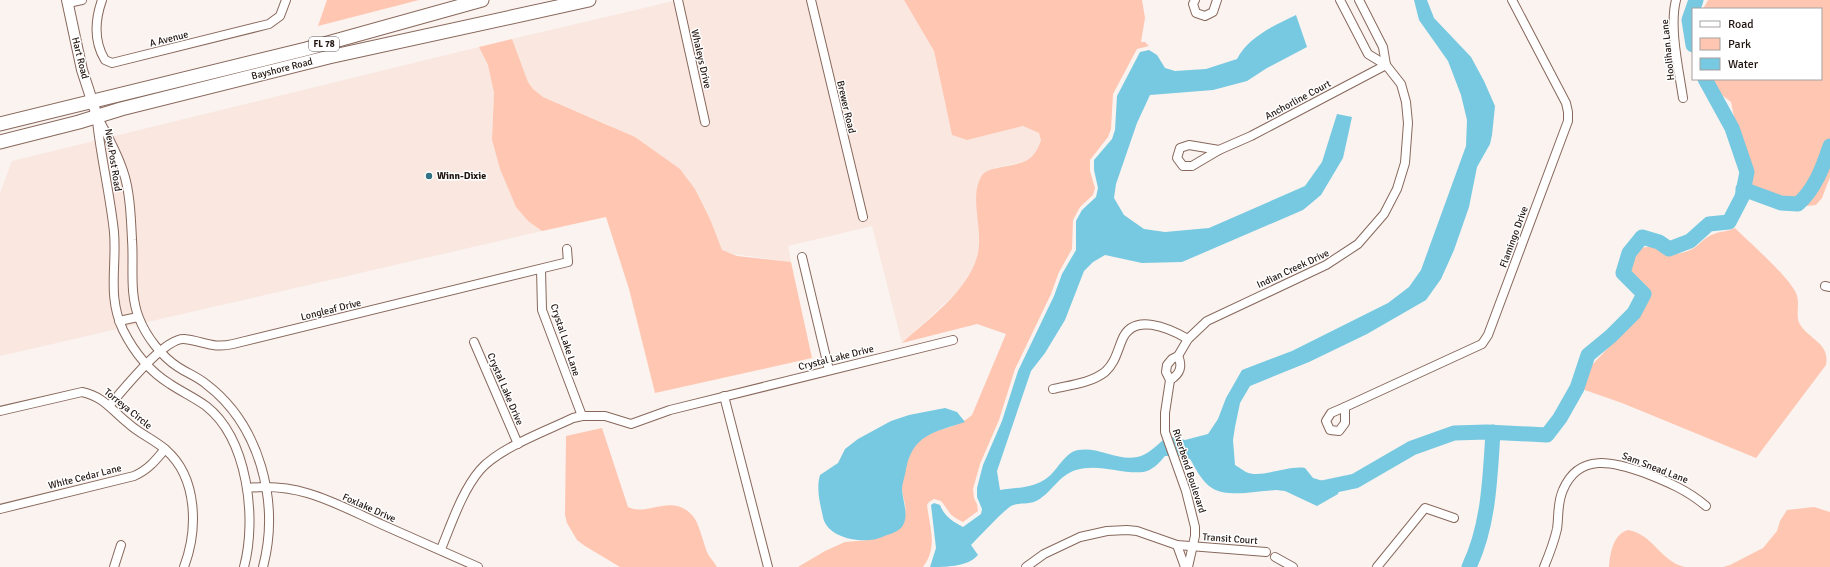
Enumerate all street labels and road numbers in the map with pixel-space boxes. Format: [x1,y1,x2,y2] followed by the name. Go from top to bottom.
[1659,19,1677,81] street label: Hoolihan Lane
[148,28,190,50] street label: A Avenue
[688,28,714,90] street label: Whaleys Drive
[69,36,91,80] street label: Hart Road
[309,37,339,51] road number: FL 78
[250,56,314,82] street label: Bayshore Road
[1263,77,1333,122] street label: Anchorline Court
[834,80,858,134] street label: Brewer Road
[102,128,124,192] street label: New Post Road
[1497,205,1531,269] street label: Flamingo Drive
[1255,247,1331,291] street label: Indian Creek Drive
[300,297,362,323] street label: Longleaf Drive
[548,302,582,378] street label: Crystal Lake Lane
[797,343,875,373] street label: Crystal Lake Drive
[484,351,526,427] street label: Crystal Lake Drive
[102,386,154,432] street label: Torreya Circle
[1170,427,1208,515] street label: Riverbend Boulevard
[1620,450,1690,486] street label: Sam Snead Lane
[47,462,123,492] street label: White Cedar Lane
[341,491,397,525] street label: Foxlake Drive
[1202,531,1259,547] street label: Transit Court

